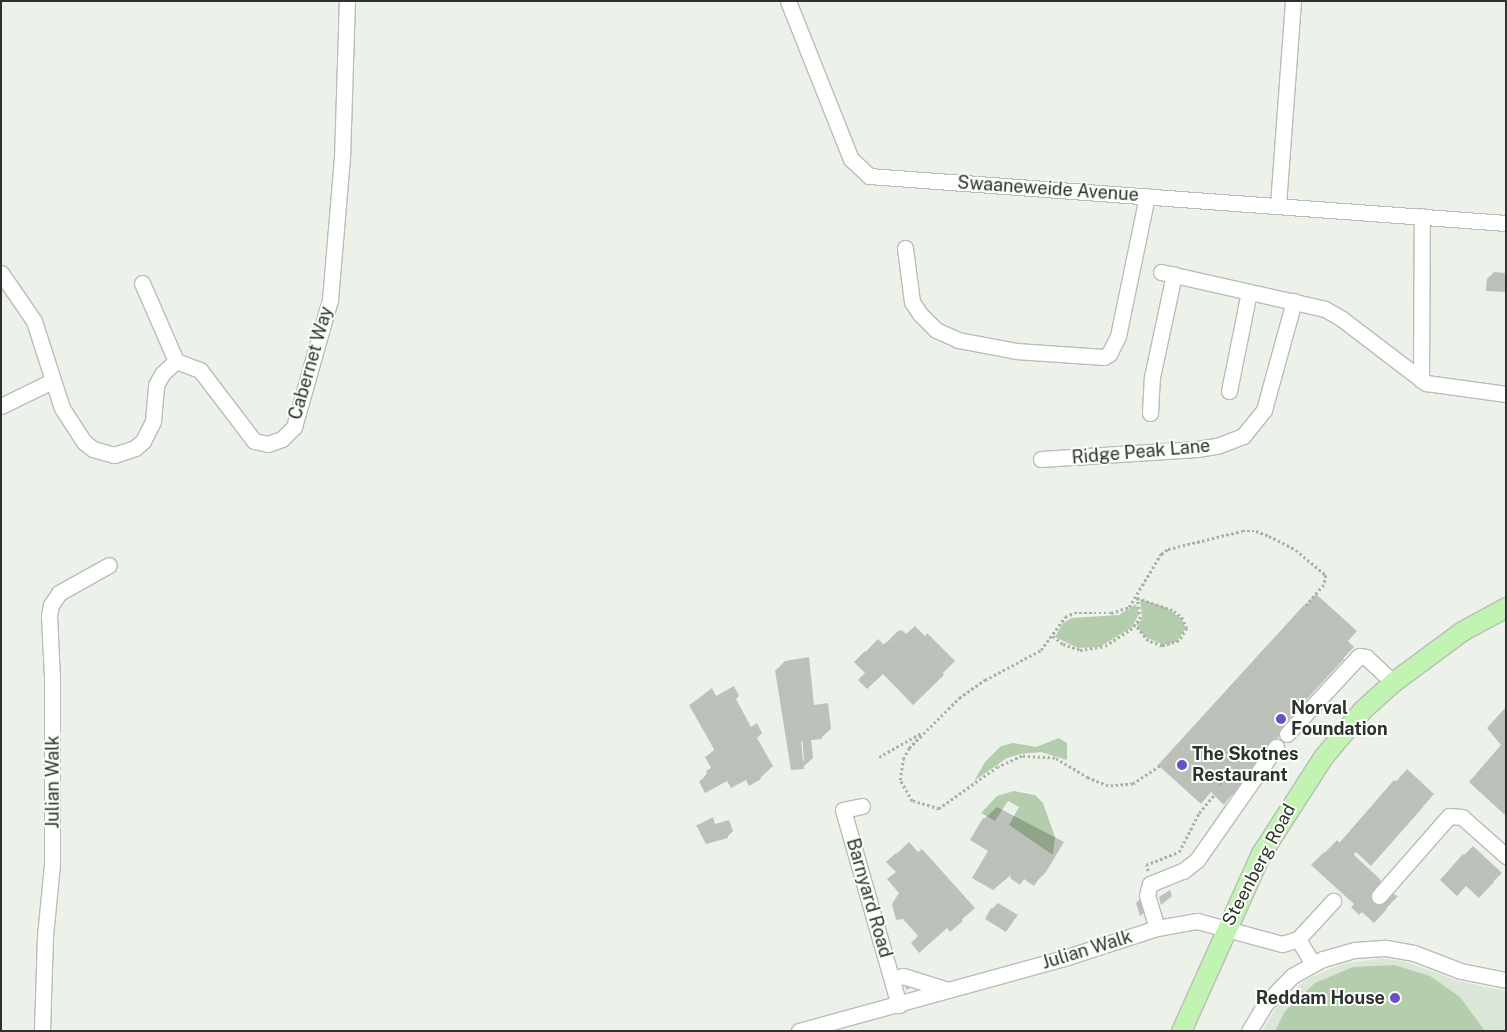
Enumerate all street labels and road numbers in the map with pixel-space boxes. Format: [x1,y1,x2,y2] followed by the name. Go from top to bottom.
[956,172,1140,206] street label: Swaaneweide Avenue
[284,304,338,422] street label: Cabernet Way
[1071,435,1211,469] street label: Ridge Peak Lane
[42,735,64,829] street label: Julian Walk
[1218,800,1300,930] street label: Steenberg Road
[842,836,896,960] street label: Barnyard Road
[1039,926,1135,974] street label: Julian Walk

